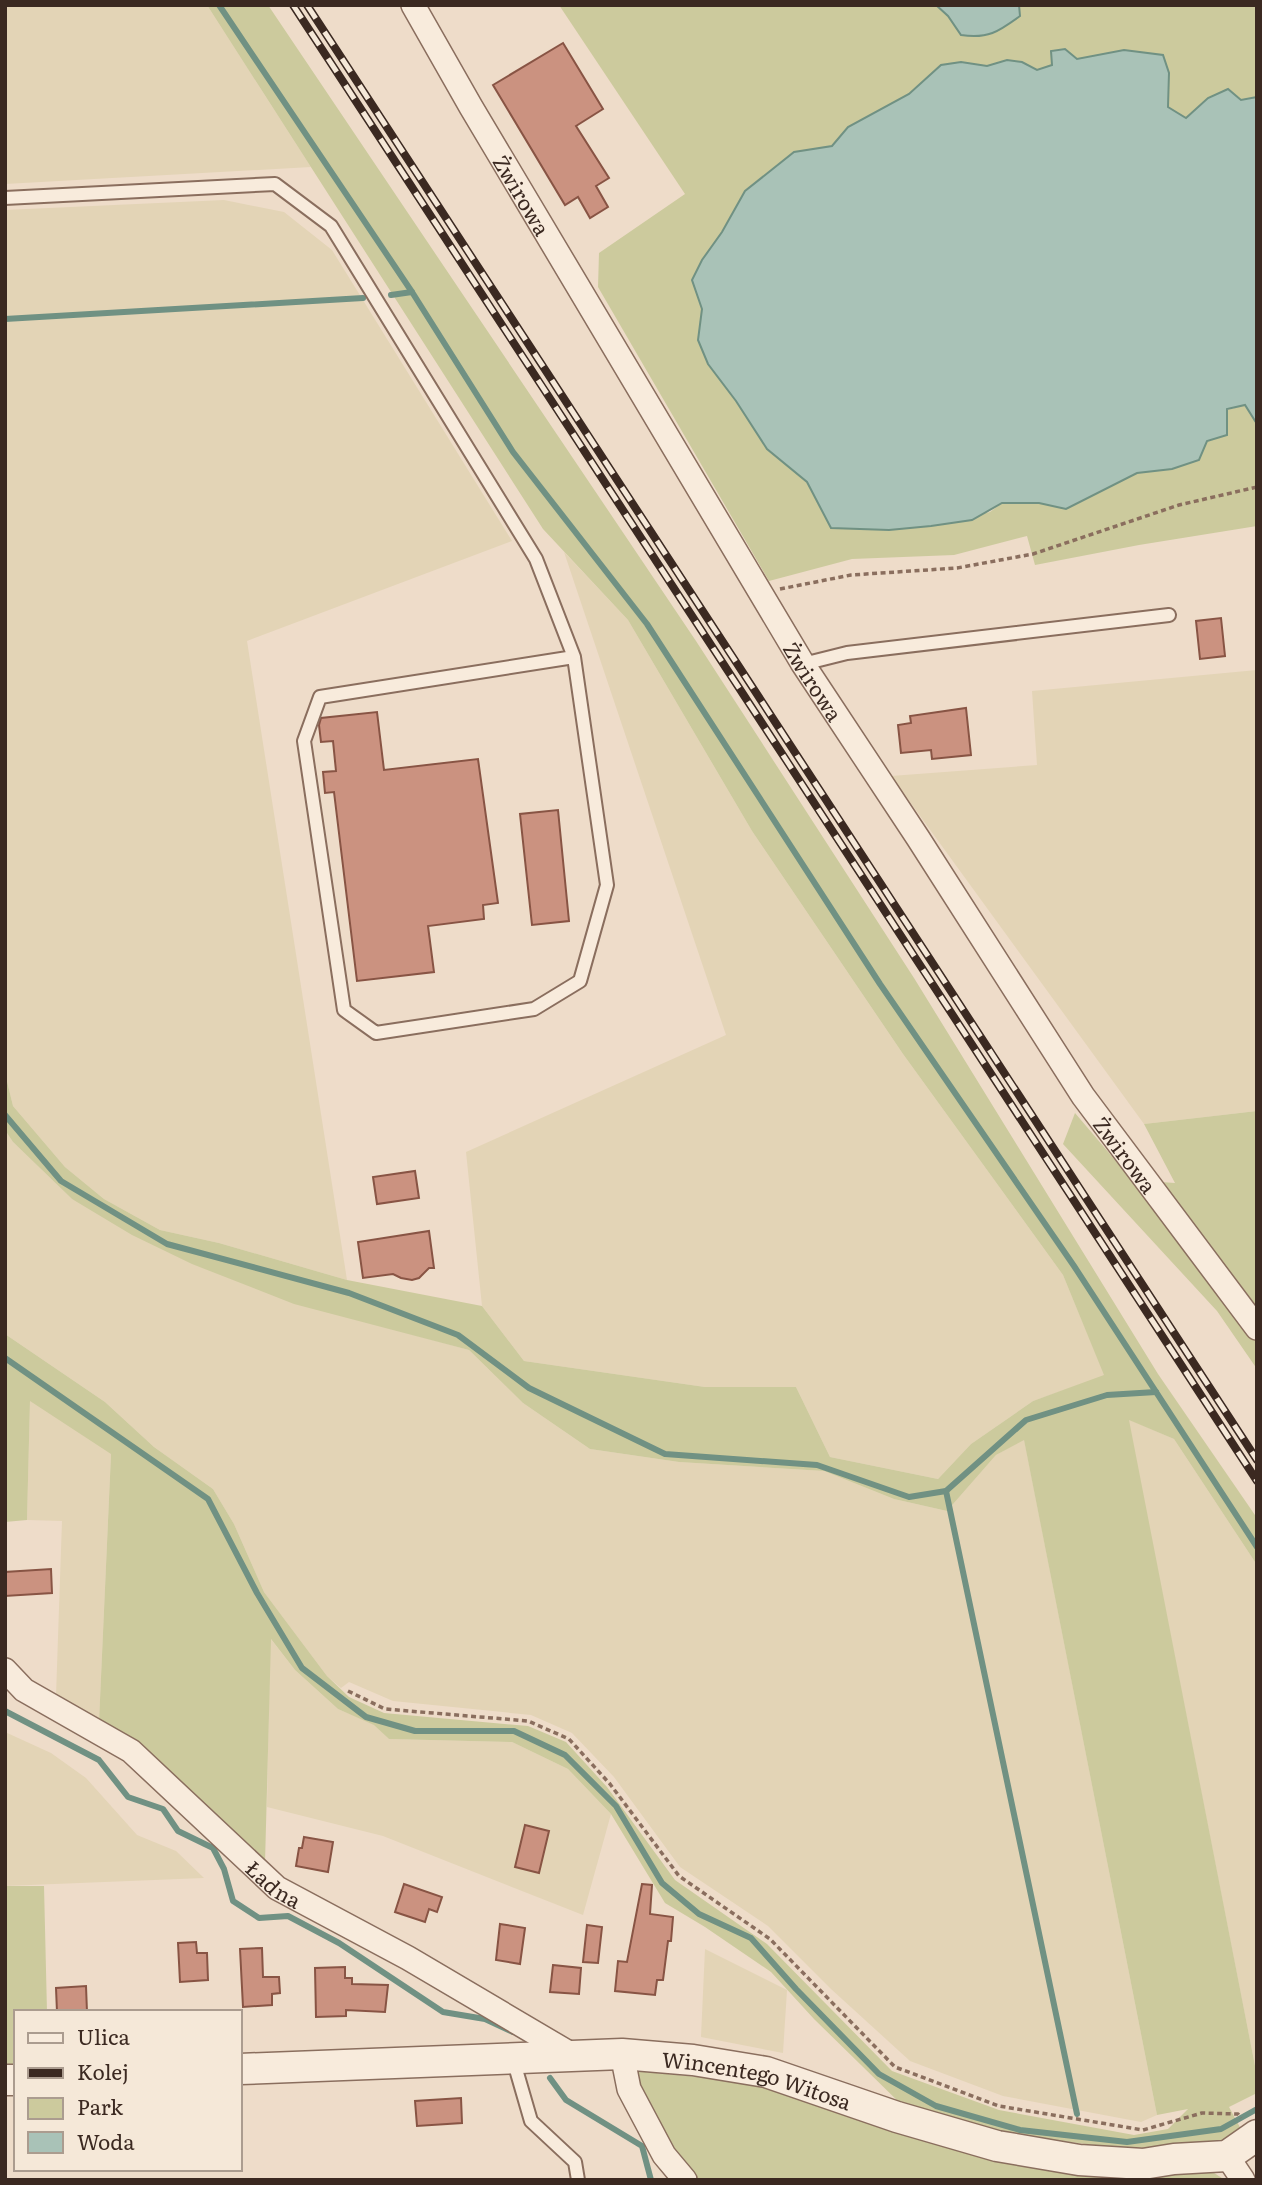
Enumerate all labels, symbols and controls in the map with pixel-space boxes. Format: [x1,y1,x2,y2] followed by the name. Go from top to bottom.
[487,148,560,241] street label: Żwirowa
[777,635,852,727] street label: Żwirowa
[1087,1109,1166,1199] street label: Żwirowa
[240,1852,308,1914] street label: Ładna
[14,2010,242,2171] legend
[77,2020,131,2051] text: Ulica
[661,2042,857,2116] street label: Wincentego Witosa
[77,2055,129,2086] text: Kolej
[77,2090,123,2121] text: Park
[77,2125,135,2156] text: Woda

